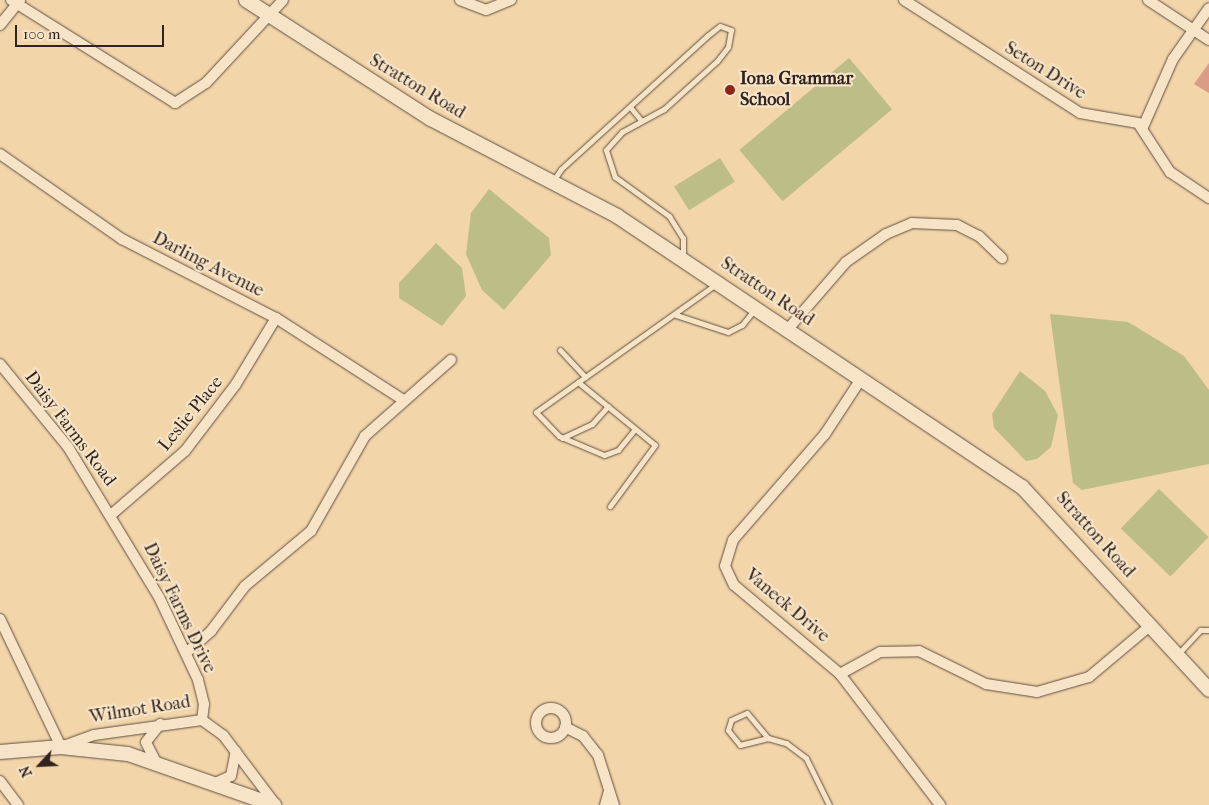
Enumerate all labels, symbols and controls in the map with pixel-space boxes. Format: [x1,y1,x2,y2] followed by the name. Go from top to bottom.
[18,15,166,47] scale bar
[23,25,61,43] text: 100 m
[1000,37,1090,105] street label: Seton Drive
[365,50,469,124] street label: Stratton Road
[740,69,853,112] place label: Iona Grammar School
[724,84,736,96] marker: Iona Grammar School
[149,228,267,302] street label: Darling Avenue
[716,253,818,331] street label: Stratton Road
[20,367,120,491] street label: Daisy Farms Road
[154,372,228,456] street label: Leslie Place
[1051,488,1139,582] street label: Stratton Road
[138,539,220,677] street label: Daisy Farms Drive
[741,565,833,647] street label: Vaneck Drive
[88,691,192,729] street label: Wilmot Road
[15,740,65,790] north arrow
[16,763,36,780] text: N

